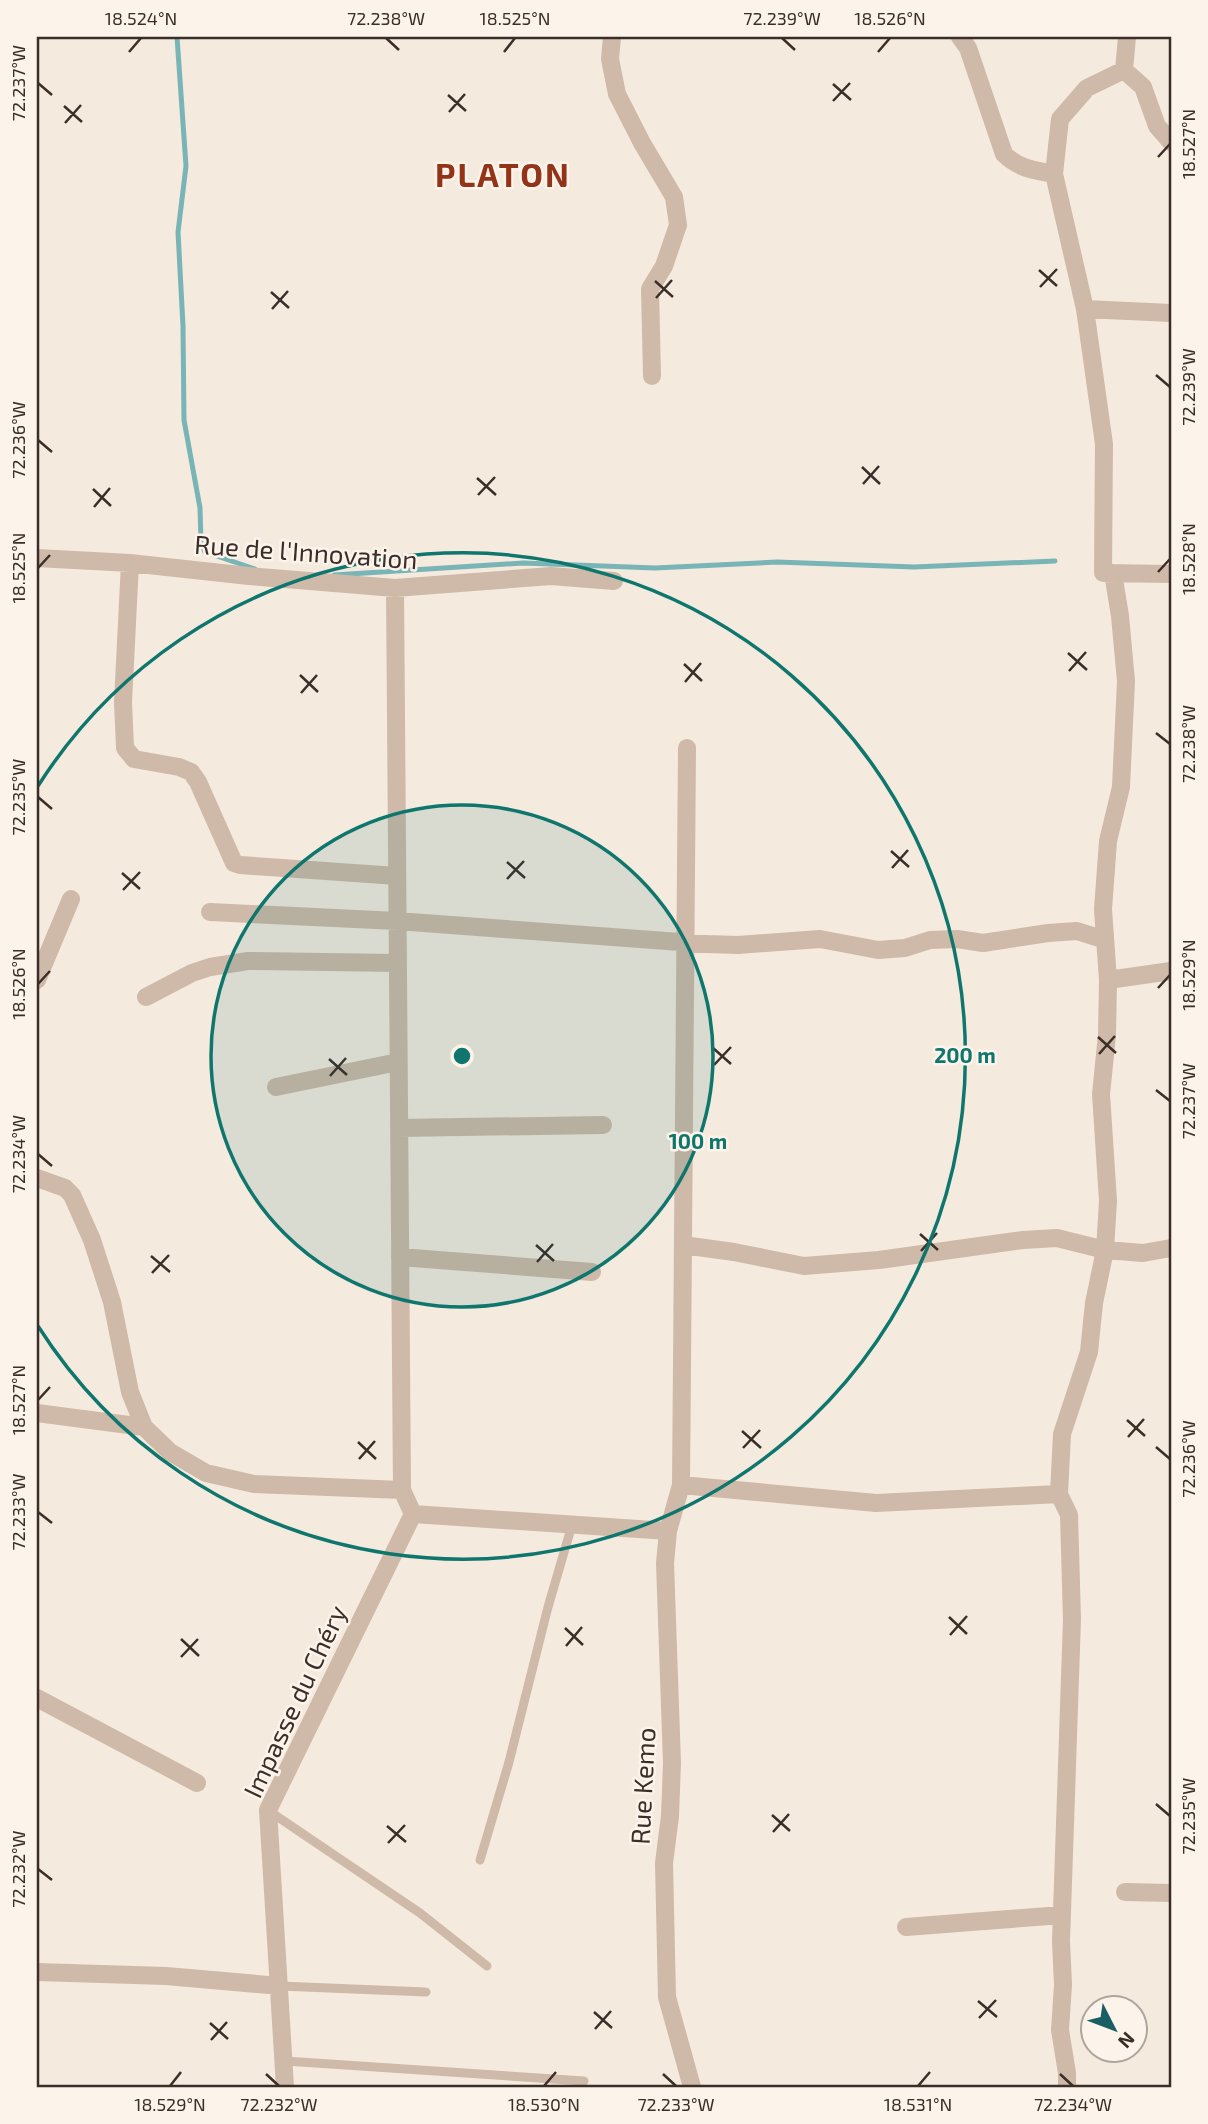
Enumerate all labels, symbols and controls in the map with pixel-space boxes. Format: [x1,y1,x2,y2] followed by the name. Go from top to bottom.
[105,7,177,29] text: 18.524°N
[347,7,425,29] text: 72.238°W
[480,7,550,29] text: 18.525°N
[743,7,821,29] text: 72.239°W
[854,7,926,29] text: 18.526°N
[7,45,29,121] text: 72.237°W
[1177,109,1199,179] text: 18.527°N
[435,154,571,194] district label: PLATON
[1177,348,1199,426] text: 72.239°W
[7,401,29,479] text: 72.236°W
[1177,523,1199,595] text: 18.528°N
[193,528,419,574] street label: Rue de l'Innovation
[7,533,29,603] text: 18.525°N
[1177,705,1199,783] text: 72.238°W
[7,759,29,835] text: 72.235°W
[1177,939,1199,1011] text: 18.529°N
[7,948,29,1020] text: 18.526°N
[934,1042,996,1067] text: 200 m
[450,1044,474,1068] centre of rings
[1177,1063,1199,1139] text: 72.237°W
[7,1115,29,1193] text: 72.234°W
[669,1128,727,1153] text: 100 m
[7,1365,29,1435] text: 18.527°N
[1177,1420,1199,1498] text: 72.236°W
[7,1473,29,1551] text: 72.233°W
[236,1600,352,1802] street label: Impasse du Chéry
[623,1727,661,1845] street label: Rue Kemo
[1177,1778,1199,1854] text: 72.235°W
[7,1830,29,1908] text: 72.232°W
[1078,1994,1148,2064] north arrow
[1114,2028,1140,2054] text: N
[134,2093,206,2115] text: 18.529°N
[240,2093,318,2115] text: 72.232°W
[508,2093,580,2115] text: 18.530°N
[637,2093,715,2115] text: 72.233°W
[884,2093,952,2115] text: 18.531°N
[1034,2093,1112,2115] text: 72.234°W

